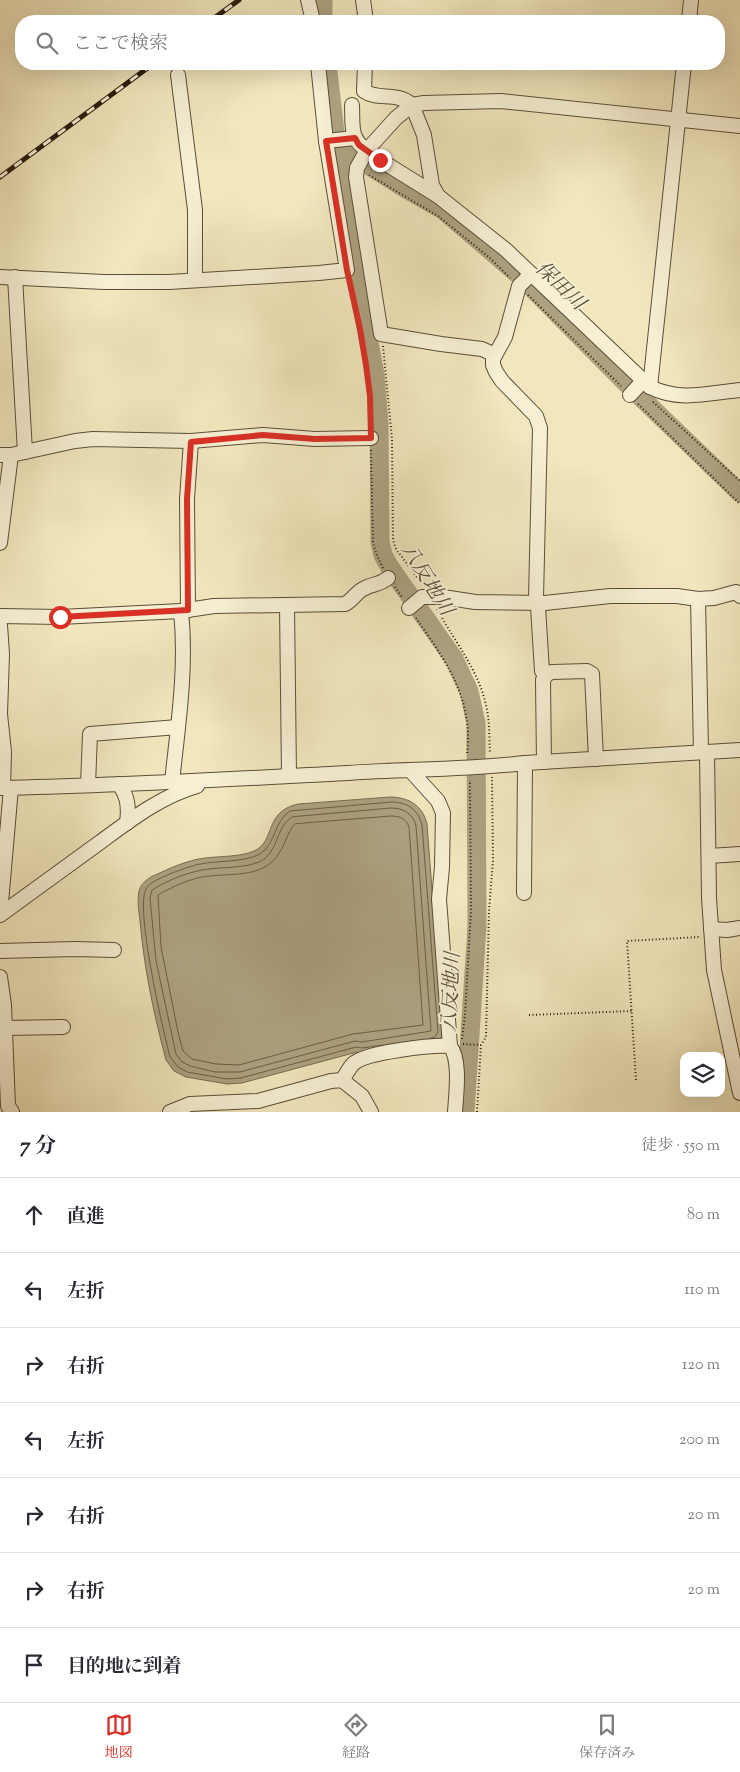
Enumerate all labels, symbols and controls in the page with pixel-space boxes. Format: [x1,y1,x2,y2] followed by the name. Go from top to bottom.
[15,15,725,70] search box
[33,29,61,57] icon: search
[73,31,168,58] text: ここで検索
[369,149,392,172] route end
[528,256,592,319] water label: 保田川
[392,539,460,624] water label: 八反地川
[49,606,72,629] route start
[436,949,469,1033] water label: 八反地川
[680,1052,725,1097] map controls
[680,1052,725,1097] button: layers
[20,1132,56,1162] text: 7 分
[641,1135,720,1158] text: 徒歩 · 550 m
[20,1201,48,1229] icon: ahead
[67,1204,105,1231] text: 直進
[687,1204,720,1227] text: 80 m
[20,1276,48,1304] icon: left
[67,1279,105,1306] text: 左折
[684,1279,720,1302] text: 110 m
[20,1351,48,1379] icon: right
[67,1354,105,1381] text: 右折
[682,1354,720,1377] text: 120 m
[20,1426,48,1454] icon: left
[67,1429,105,1456] text: 左折
[679,1429,720,1452] text: 200 m
[20,1501,48,1529] icon: right
[67,1504,105,1531] text: 右折
[687,1504,720,1527] text: 20 m
[20,1576,48,1604] icon: right
[67,1579,105,1606] text: 右折
[687,1579,720,1602] text: 20 m
[20,1651,48,1679] icon: arrive
[67,1654,181,1681] text: 目的地に到着
[105,1711,133,1764] tab: 地図
[342,1711,370,1764] tab: 経路
[579,1711,635,1764] tab: 保存済み

